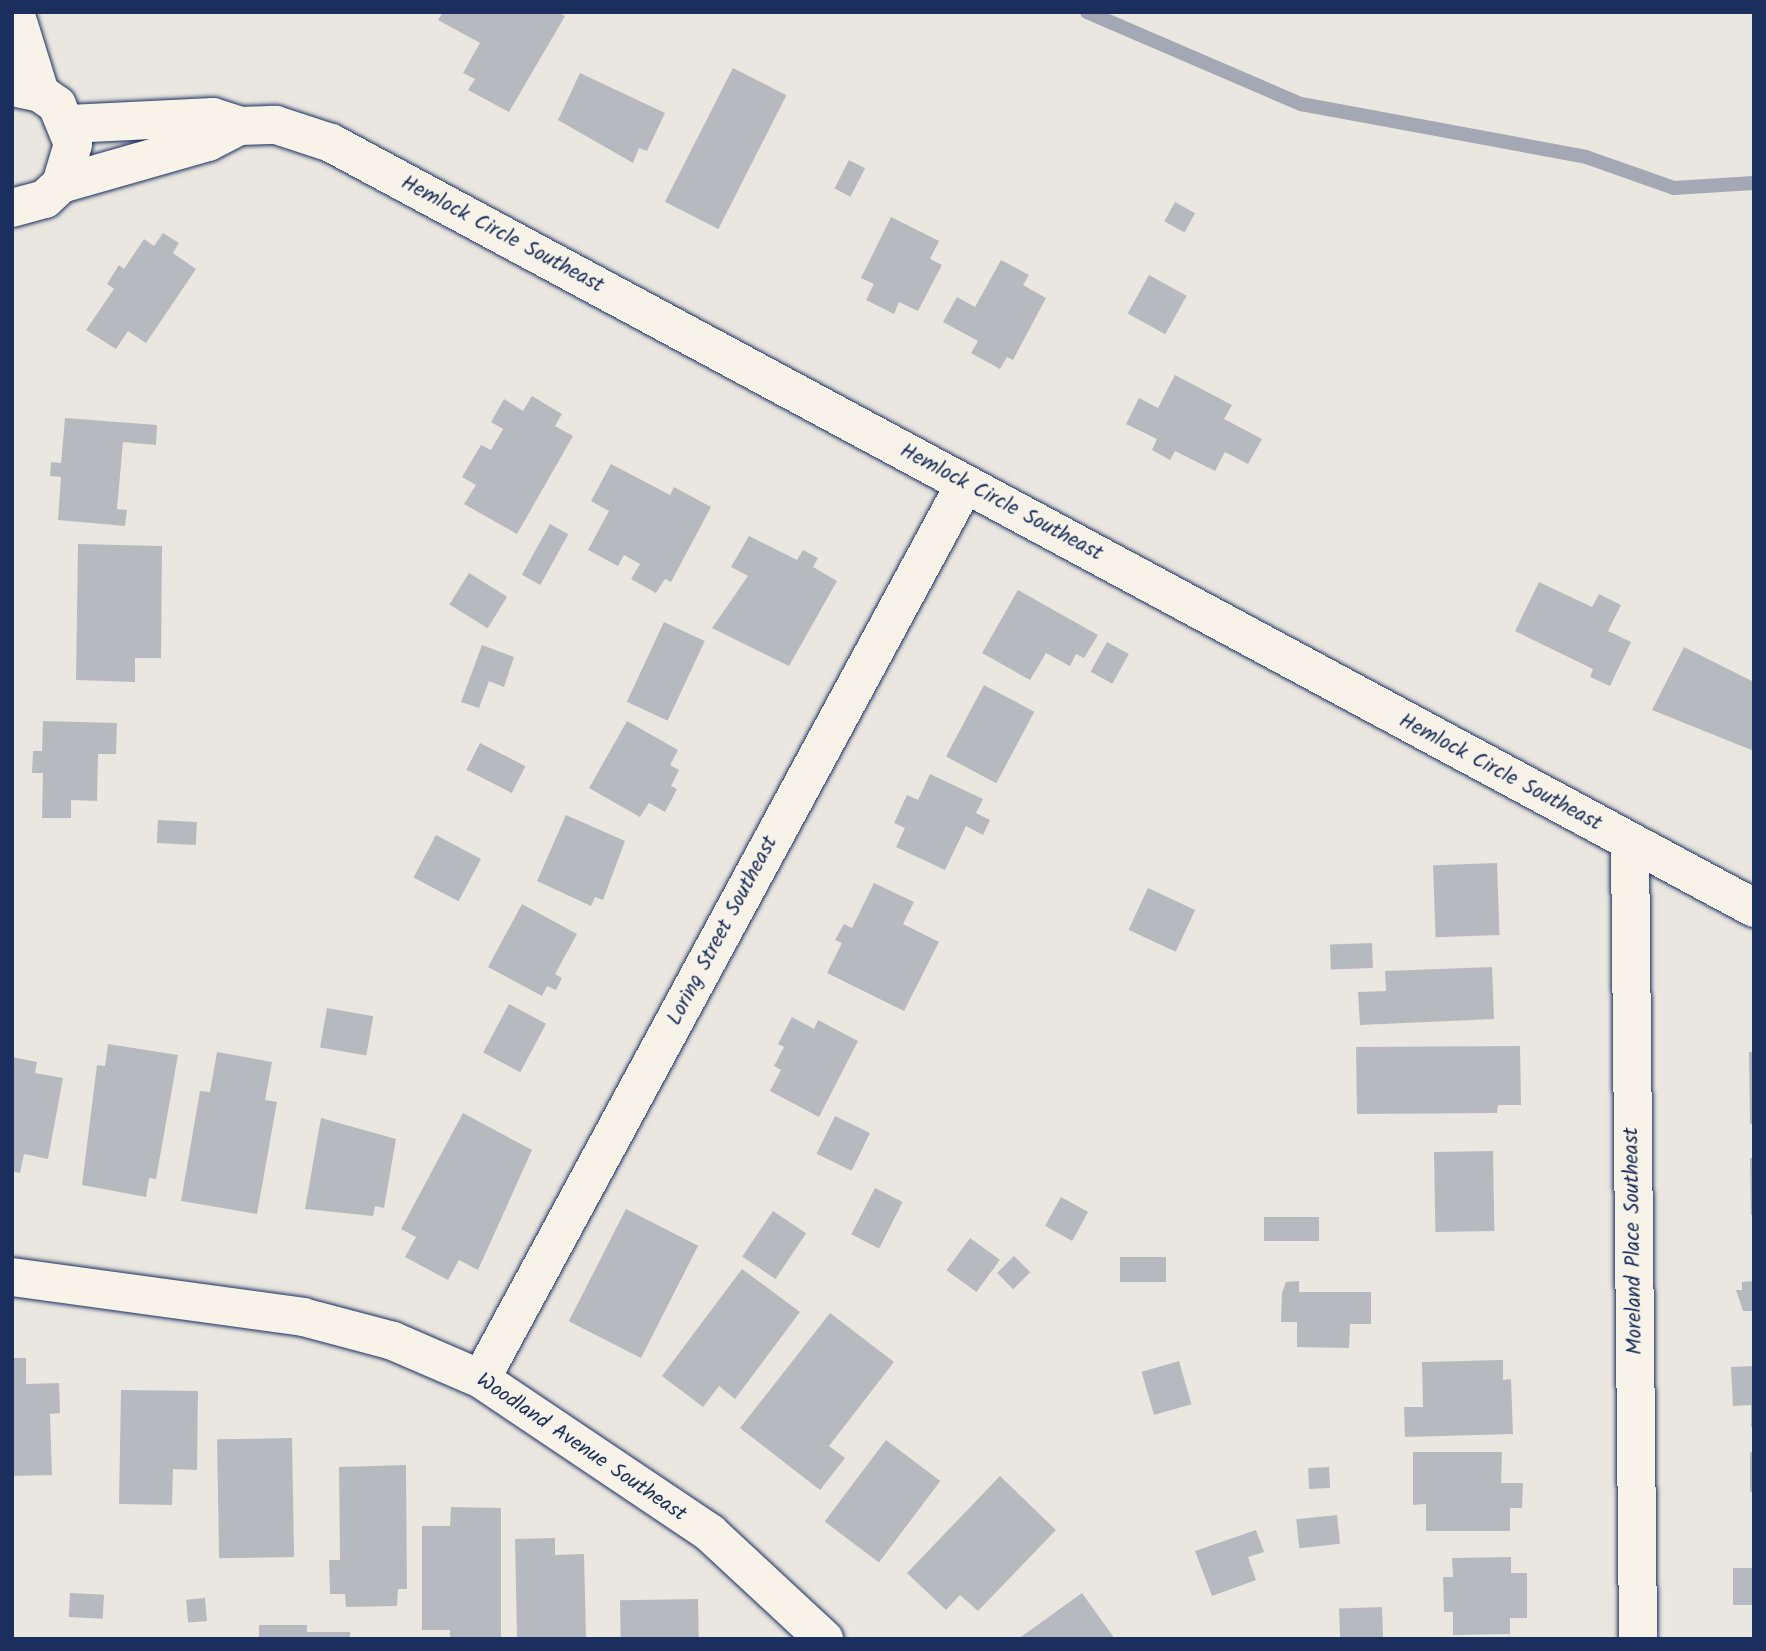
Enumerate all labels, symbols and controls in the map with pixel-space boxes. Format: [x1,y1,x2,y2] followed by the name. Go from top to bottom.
[396,171,608,299] street label: Hemlock Circle Southeast
[895,439,1107,567] street label: Hemlock Circle Southeast
[1394,709,1606,837] street label: Hemlock Circle Southeast
[662,832,784,1030] street label: Loring Street Southeast
[1619,1127,1649,1355] street label: Moreland Place Southeast
[471,1368,691,1528] street label: Woodland Avenue Southeast

